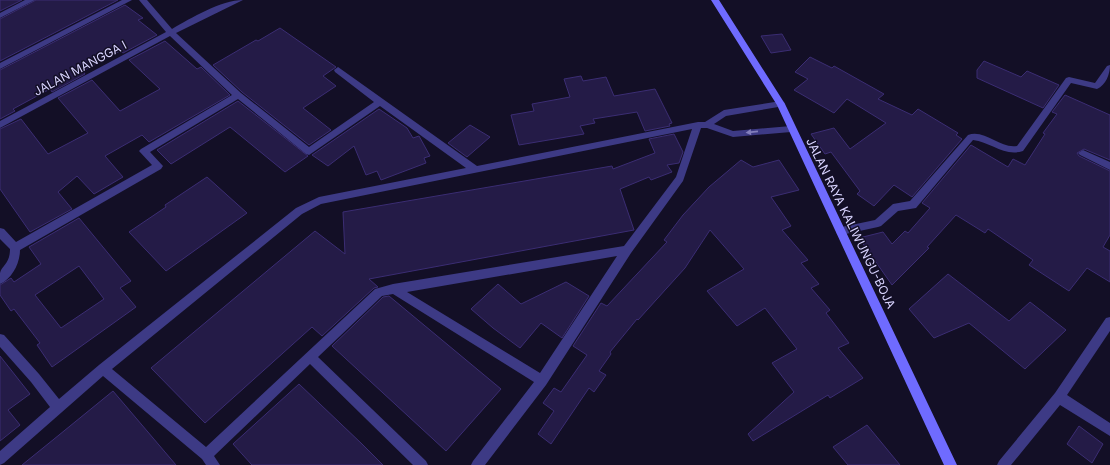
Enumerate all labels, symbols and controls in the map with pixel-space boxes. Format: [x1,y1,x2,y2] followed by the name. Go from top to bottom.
[31,37,129,99] street label: JALAN MANGGA I
[746,129,758,136] one-way arrow
[803,135,899,311] street label: JALAN RAYA KALIWUNGU-BOJA

